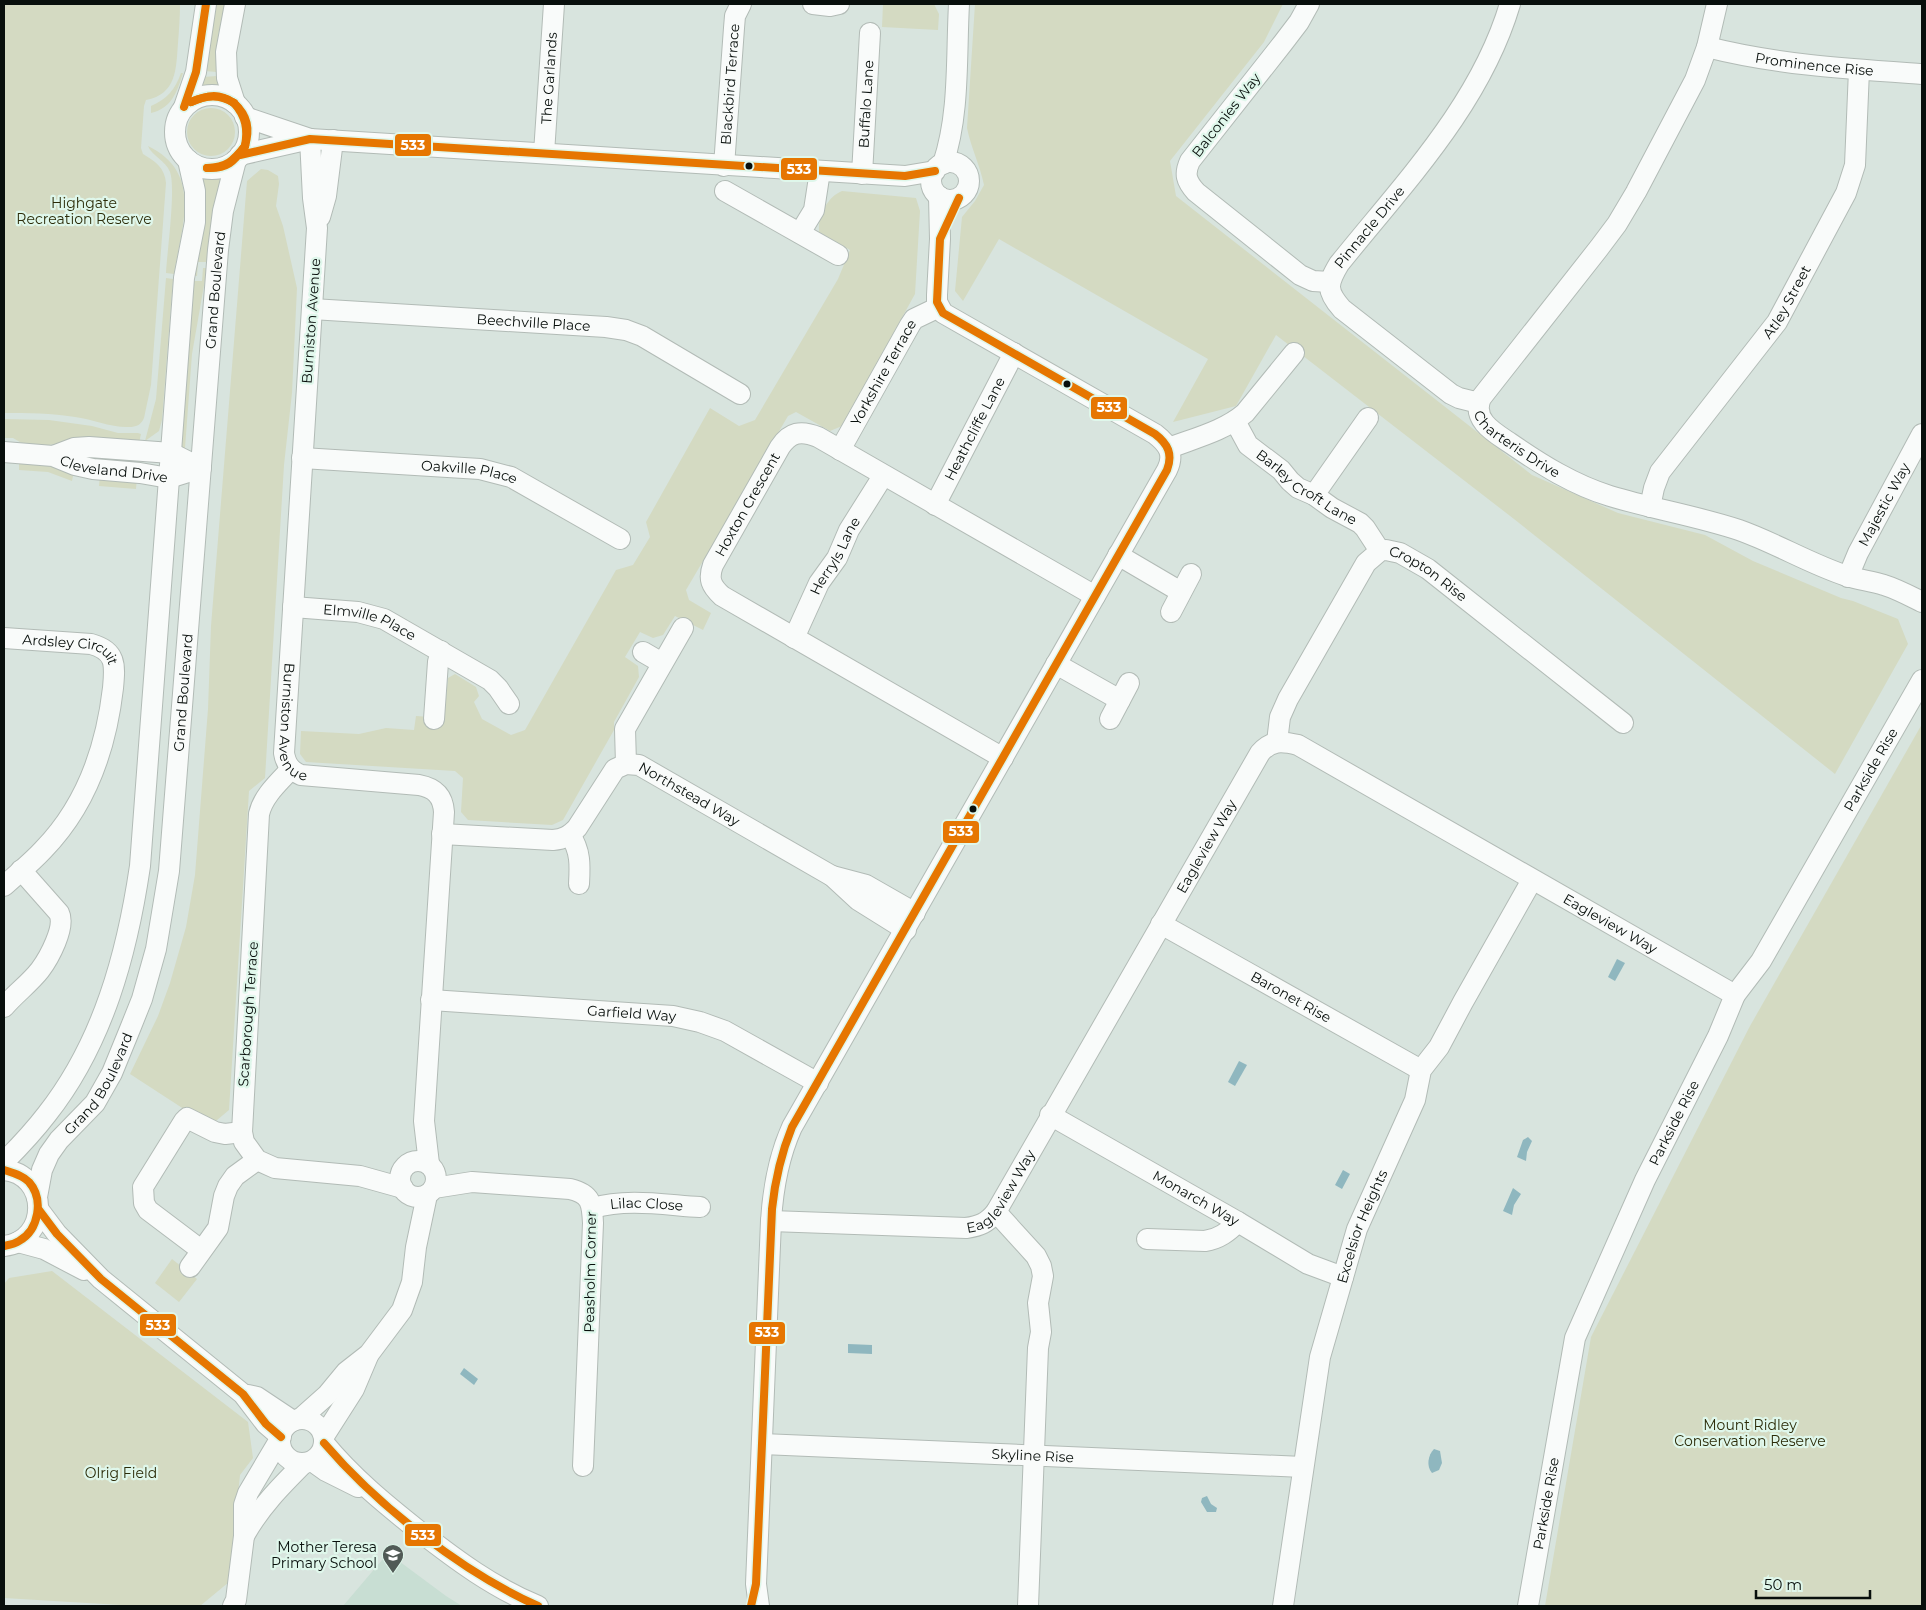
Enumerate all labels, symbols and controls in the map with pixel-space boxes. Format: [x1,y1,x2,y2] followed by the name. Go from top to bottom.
[717,23,743,145] street label: Blackbird Terrace
[537,31,561,125] street label: The Garlands
[1754,48,1874,80] street label: Prominence Rise
[854,60,877,149] street label: Buffalo Lane
[1188,69,1265,161] street label: Balconies Way
[394,133,432,157] line badge: 533
[401,136,425,154] text: 533
[780,157,818,181] line badge: 533
[787,160,811,178] text: 533
[744,161,754,171] unlabelled marker
[1330,182,1409,272] street label: Pinnacle Drive
[16,194,152,228] park label: Highgate Recreation Reserve
[201,230,229,350] street label: Grand Boulevard
[298,258,324,384] street label: Burniston Avenue
[1759,262,1815,342] street label: Atley Street
[476,310,591,335] street label: Beechville Place
[847,316,920,429] street label: Yorkshire Terrace
[940,374,1009,484] street label: Heathcliffe Lane
[1062,379,1072,389] unlabelled marker
[1090,396,1128,420] line badge: 533
[1097,398,1121,416] text: 533
[1470,408,1563,482] street label: Charteris Drive
[1252,445,1360,529] street label: Barley Croft Lane
[711,449,784,560] street label: Hoxton Crescent
[57,451,169,487] street label: Cleveland Drive
[420,456,521,488] street label: Oakville Place
[1854,459,1914,549] street label: Majestic Way
[806,513,864,598] street label: Herryls Lane
[1388,542,1471,605] street label: Cropton Rise
[323,600,419,645] street label: Elmville Place
[22,630,122,667] street label: Ardsley Circuit
[169,633,197,752] street label: Grand Boulevard
[275,662,308,784] street label: Burniston Avenue
[1840,725,1902,815] street label: Parkside Rise
[636,758,743,830] street label: Northstead Way
[1172,796,1241,896] street label: Eagleview Way
[968,804,978,814] unlabelled marker
[942,820,980,844] line badge: 533
[949,822,973,840] text: 533
[1560,890,1661,958] street label: Eagleview Way
[234,941,262,1087] street label: Scarborough Terrace
[1247,967,1334,1027] street label: Baronet Rise
[586,1001,677,1025] street label: Garfield Way
[60,1030,137,1139] street label: Grand Boulevard
[1645,1077,1703,1168] street label: Parkside Rise
[965,1146,1039,1237] street label: Eagleview Way
[1150,1166,1243,1230] street label: Monarch Way
[1333,1167,1392,1285] street label: Excelsior Heights
[609,1194,684,1215] street label: Lilac Close
[580,1211,600,1333] street label: Peasholm Corner
[139,1313,177,1337] line badge: 533
[146,1316,170,1334] text: 533
[748,1321,786,1345] line badge: 533
[755,1323,779,1341] text: 533
[1674,1416,1826,1450] park label: Mount Ridley Conservation Reserve
[991,1445,1074,1466] street label: Skyline Rise
[1529,1456,1563,1551] street label: Parkside Rise
[85,1464,157,1482] park label: Olrig Field
[404,1523,442,1547] line badge: 533
[411,1526,435,1544] text: 533
[271,1538,377,1572] place label: Mother Teresa Primary School
[381,1543,405,1574] school or university icon: Mother Teresa Primary School
[1756,1568,1870,1600] scale bar
[1764,1575,1802,1594] text: 50 m

